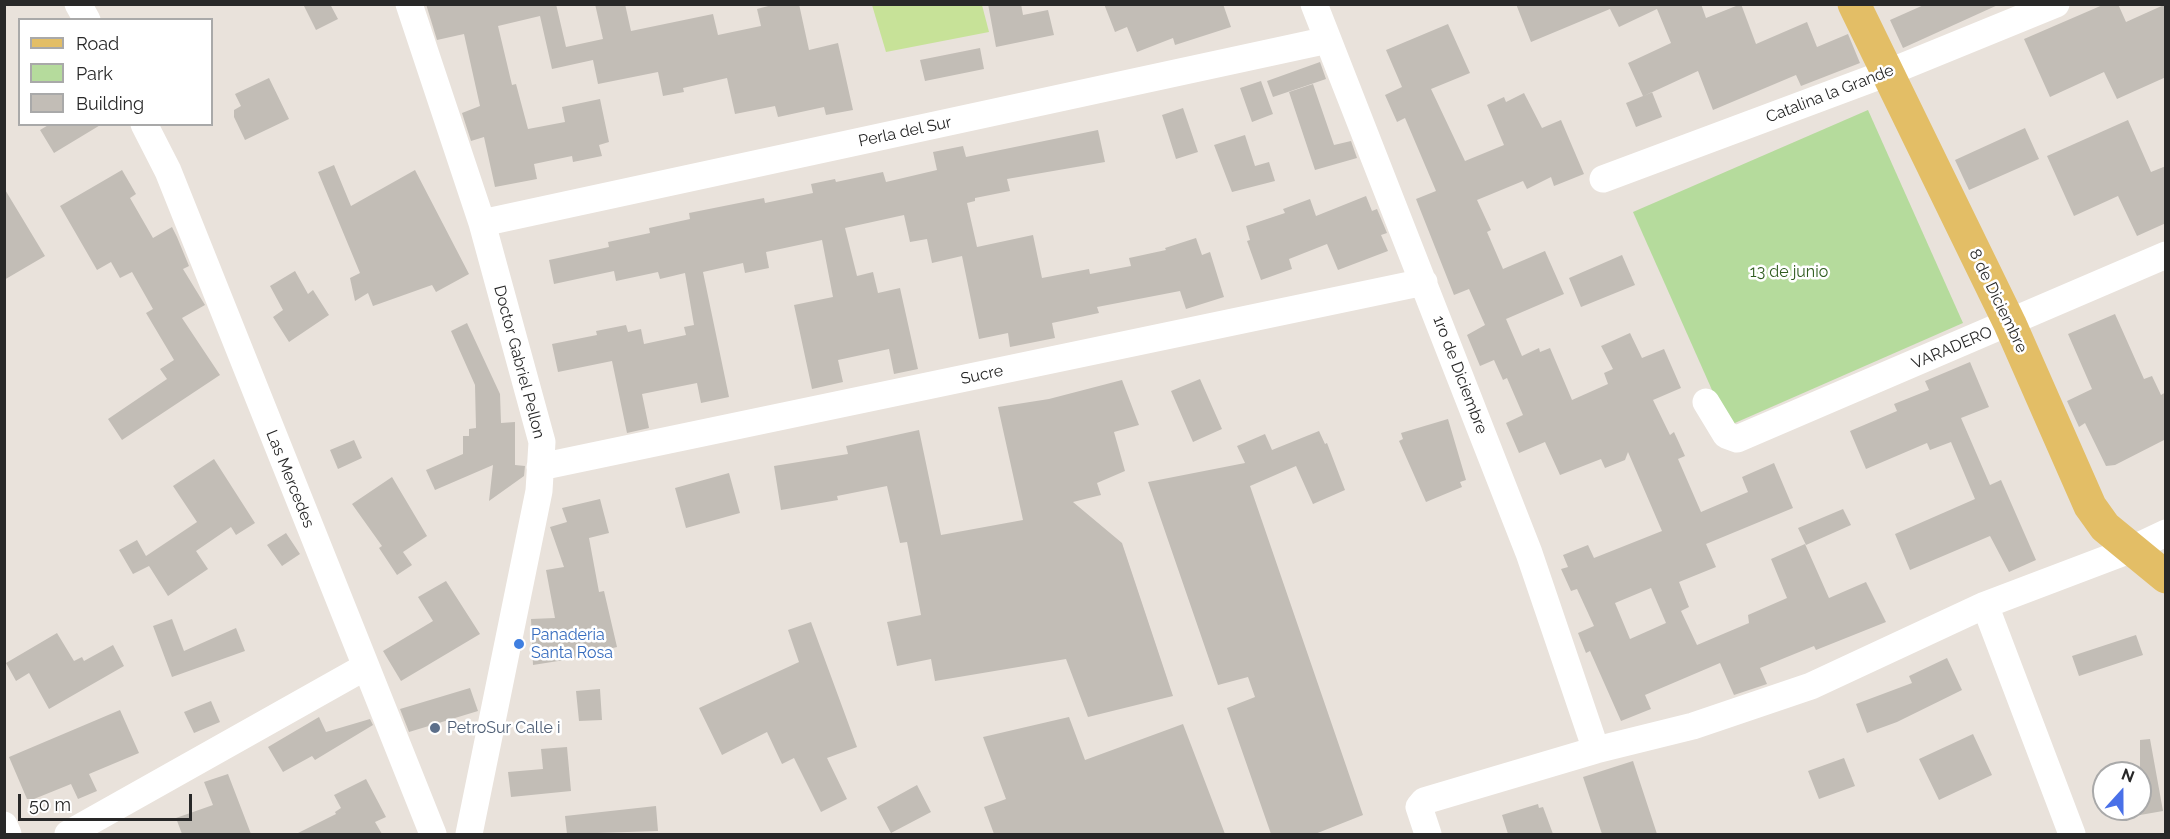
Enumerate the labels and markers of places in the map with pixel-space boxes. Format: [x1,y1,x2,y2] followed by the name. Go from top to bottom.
[531,625,613,663] place label: Panaderia Santa Rosa
[512,637,526,651] marker: Panaderia Santa Rosa
[447,718,561,738] place label: PetroSur Calle i
[428,721,442,735] marker: PetroSur Calle i

